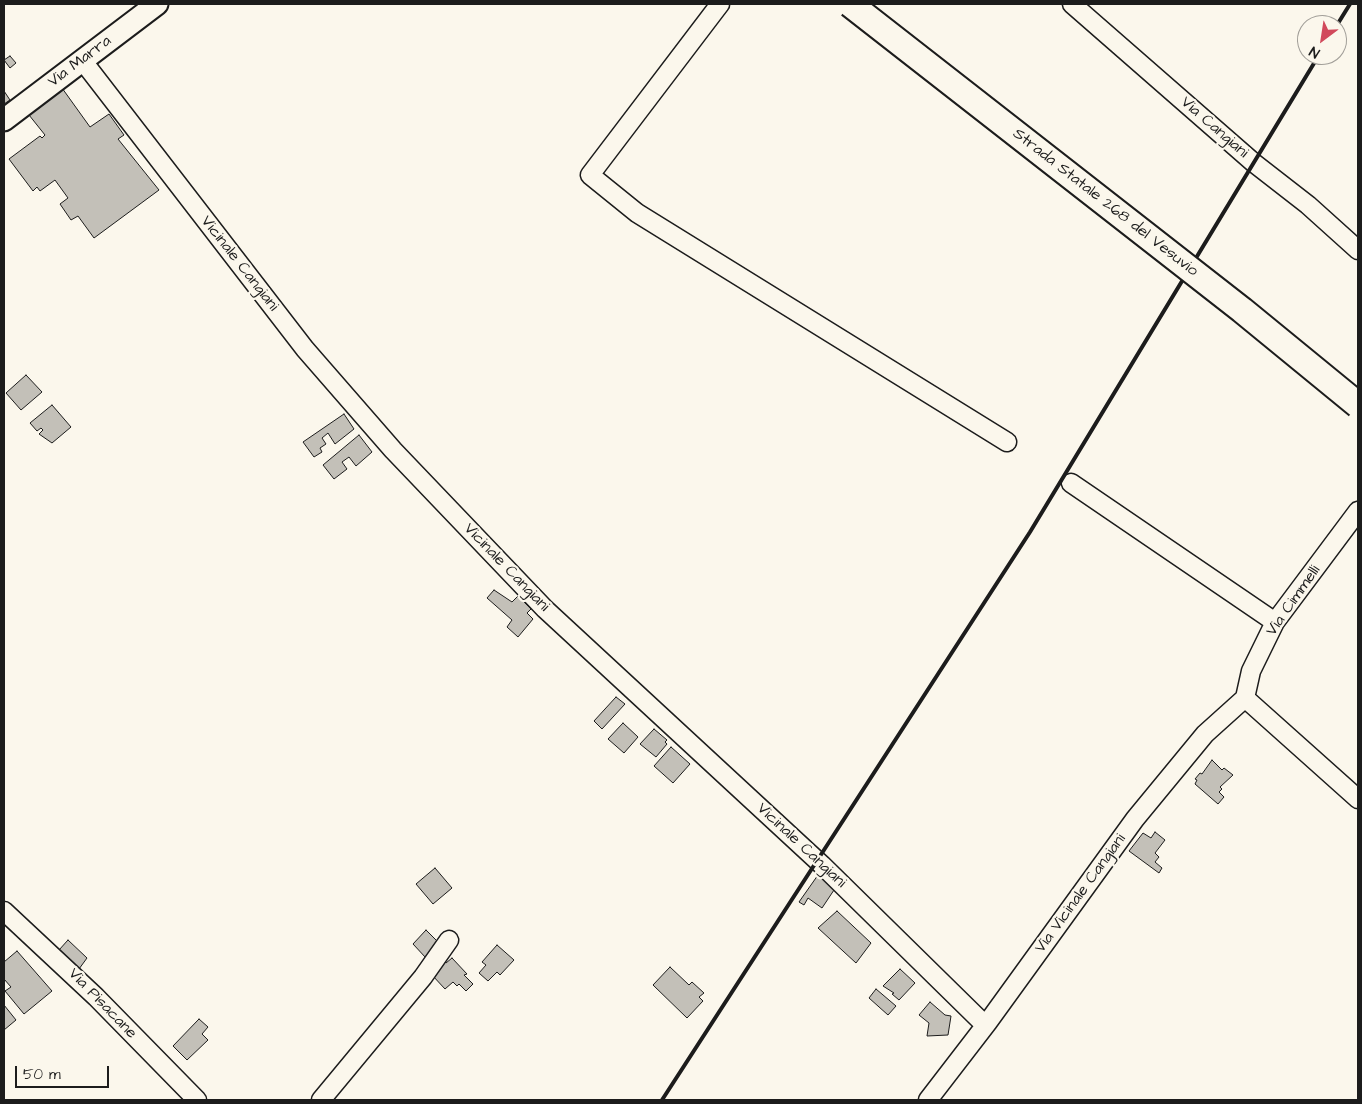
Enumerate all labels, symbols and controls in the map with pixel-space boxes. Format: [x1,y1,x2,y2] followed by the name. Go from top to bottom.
[1297,15,1347,65] north arrow
[45,32,115,92] street label: Via Marra
[1306,41,1324,63] text: N
[1176,93,1252,163] street label: Via Cangiani
[1009,125,1201,281] street label: Strada Statale 268 del Vesuvio
[196,213,282,315] street label: Vicinale Cangiani
[459,520,553,616] street label: Vicinale Cangiani
[1263,562,1325,640] street label: Via Cimmelli
[752,800,850,892] street label: Vicinale Cangiani
[1031,831,1131,957] street label: Via Vicinale Cangiani
[64,965,140,1043] street label: Via Pisacane
[18,1056,111,1088] scale bar
[23,1064,61,1085] text: 50 m

